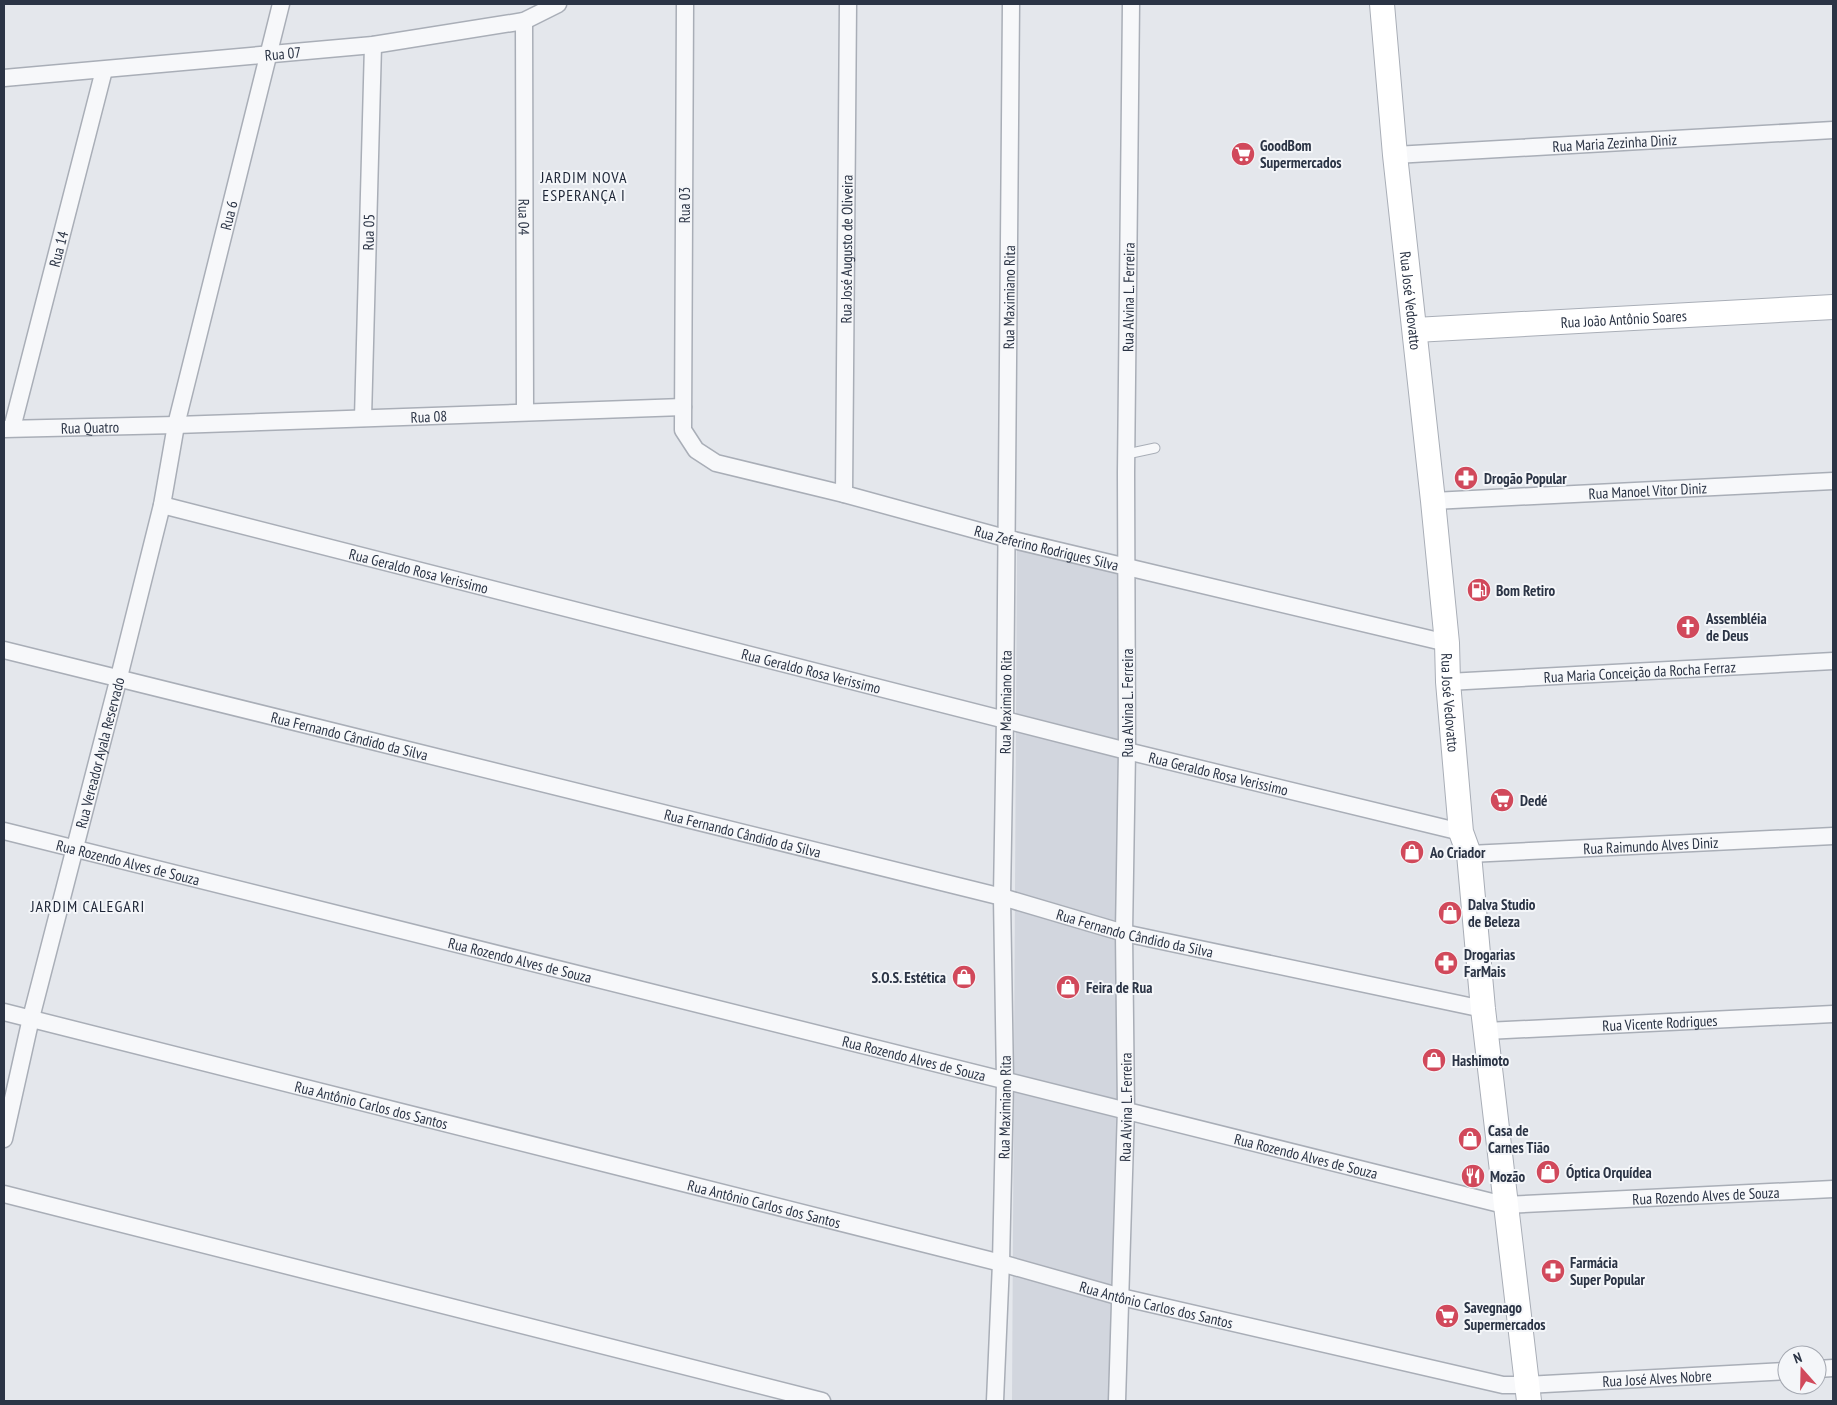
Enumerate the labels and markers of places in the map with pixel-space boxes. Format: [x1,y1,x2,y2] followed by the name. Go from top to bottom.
[1260,136,1342,172] place label: GoodBom Supermercados
[1230,141,1256,167] supermarket icon: GoodBom Supermercados
[1453,465,1479,491] pharmacy icon: Drogão Popular
[1484,469,1567,488] place label: Drogão Popular
[1466,577,1492,603] fuel station icon: Bom Retiro
[1496,581,1556,600] place label: Bom Retiro
[1705,609,1767,645] place label: Assembléia de Deus
[1675,614,1701,640] church icon: Assembléia de Deus
[1489,787,1515,813] supermarket icon: Dedé
[1520,791,1548,810] place label: Dedé
[1399,839,1425,865] shop icon: Ao Criador
[1429,843,1486,862] place label: Ao Criador
[1468,895,1536,931] place label: Dalva Studio de Beleza
[1437,900,1463,926] shop icon: Dalva Studio de Beleza
[1464,945,1515,981] place label: Drogarias FarMais
[1433,950,1459,976] pharmacy icon: Drogarias FarMais
[951,964,977,990] shop icon: S.O.S. Estética
[872,968,946,987] place label: S.O.S. Estética
[1055,974,1081,1000] shop icon: Feira de Rua
[1086,978,1152,997] place label: Feira de Rua
[1421,1047,1447,1073] shop icon: Hashimoto
[1452,1051,1510,1070] place label: Hashimoto
[1488,1121,1550,1157] place label: Casa de Carnes Tião
[1457,1126,1483,1152] shop icon: Casa de Carnes Tião
[1535,1159,1561,1185] shop icon: Óptica Orquídea
[1460,1163,1486,1189] restaurant icon: Mozão
[1566,1163,1652,1182] place label: Óptica Orquídea
[1490,1167,1525,1186] place label: Mozão
[1570,1253,1645,1289] place label: Farmácia Super Popular
[1540,1258,1566,1284] pharmacy icon: Farmácia Super Popular
[1464,1298,1546,1334] place label: Savegnago Supermercados
[1434,1303,1460,1329] supermarket icon: Savegnago Supermercados

